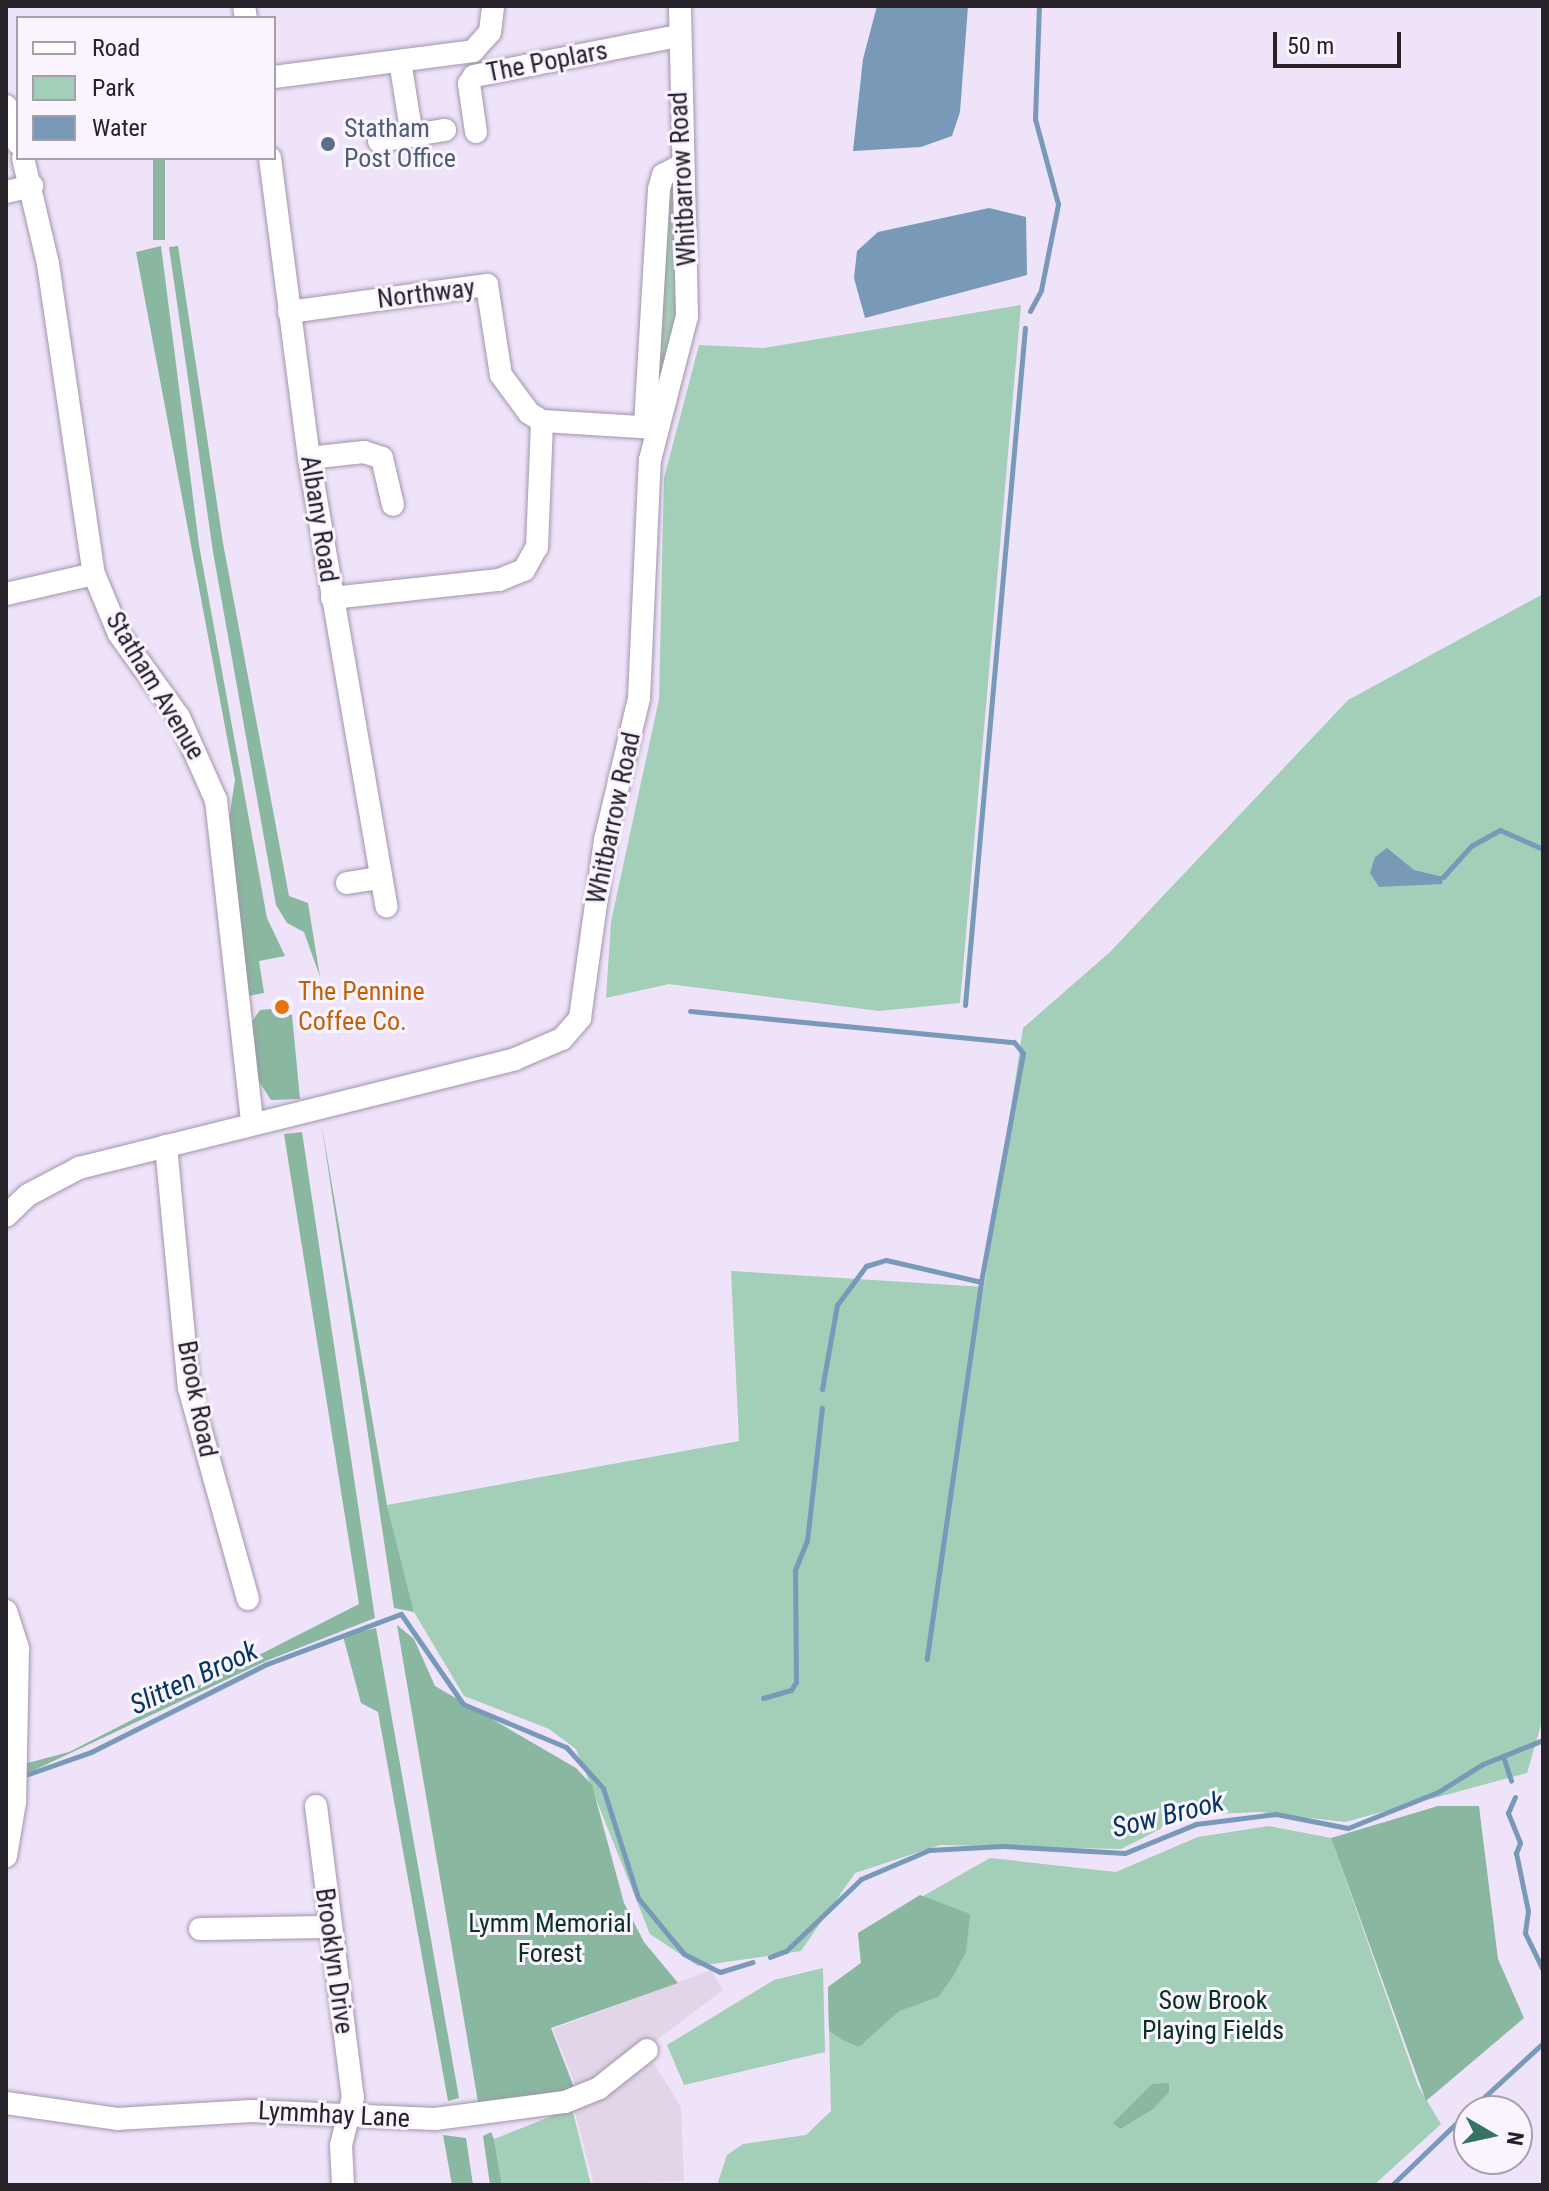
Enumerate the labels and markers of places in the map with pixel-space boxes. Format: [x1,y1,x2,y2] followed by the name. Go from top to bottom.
[344,113,456,174] place label: Statham Post Office
[319,135,337,153] marker: Statham Post Office
[298,976,425,1038] place label: The Pennine Coffee Co.
[273,998,291,1016] marker: The Pennine Coffee Co.

